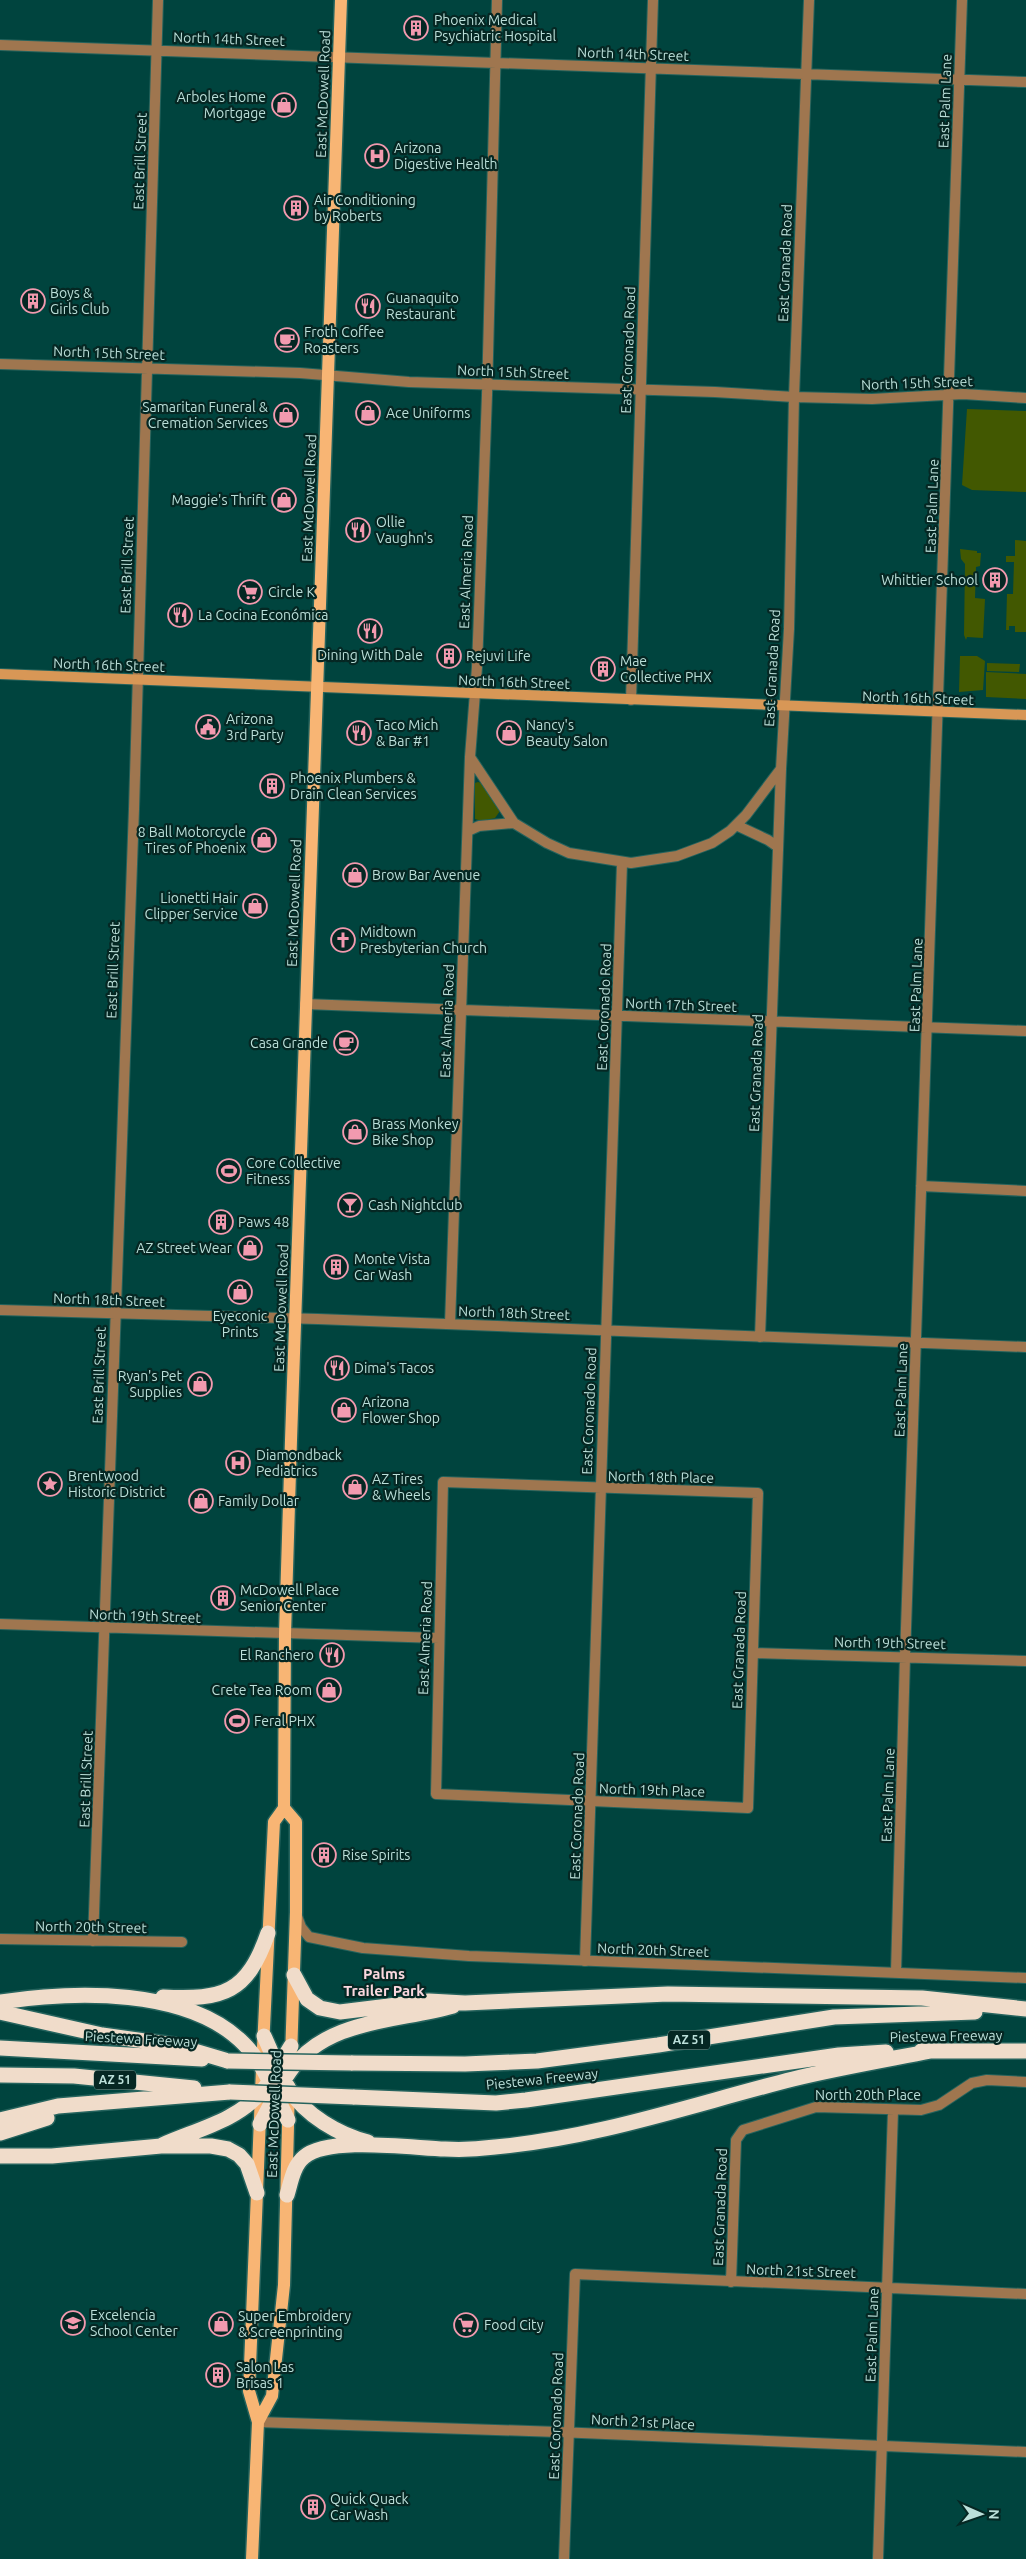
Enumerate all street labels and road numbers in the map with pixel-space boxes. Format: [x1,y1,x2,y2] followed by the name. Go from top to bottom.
[173,29,286,49] street label: North 14th Street
[313,30,333,158] street label: East McDowell Road
[577,44,690,64] street label: North 14th Street
[935,54,955,148] street label: East Palm Lane
[130,112,150,210] street label: East Brill Street
[775,204,795,322] street label: East Granada Road
[618,286,638,414] street label: East Coronado Road
[53,343,166,363] street label: North 15th Street
[457,362,570,382] street label: North 15th Street
[861,373,974,393] street label: North 15th Street
[299,434,319,562] street label: East McDowell Road
[922,459,942,553] street label: East Palm Lane
[456,515,476,629] street label: East Almeria Road
[117,516,137,614] street label: East Brill Street
[761,609,783,727] street label: East Granada Road
[53,655,166,675] street label: North 16th Street
[458,672,571,692] street label: North 16th Street
[862,688,975,708] street label: North 16th Street
[284,839,304,967] street label: East McDowell Road
[103,921,123,1019] street label: East Brill Street
[906,938,926,1032] street label: East Palm Lane
[594,943,614,1071] street label: East Coronado Road
[437,964,457,1078] street label: East Almeria Road
[625,995,738,1015] street label: North 17th Street
[746,1014,766,1132] street label: East Granada Road
[271,1244,291,1372] street label: East McDowell Road
[53,1290,166,1310] street label: North 18th Street
[458,1303,571,1323] street label: North 18th Street
[89,1326,109,1424] street label: East Brill Street
[891,1343,911,1437] street label: East Palm Lane
[579,1347,599,1475] street label: East Coronado Road
[608,1468,714,1486] street label: North 18th Place
[415,1581,435,1695] street label: East Almeria Road
[729,1591,749,1709] street label: East Granada Road
[89,1606,202,1626] street label: North 19th Street
[834,1634,947,1652] street label: North 19th Street
[76,1730,96,1828] street label: East Brill Street
[878,1748,898,1842] street label: East Palm Lane
[567,1752,587,1880] street label: East Coronado Road
[599,1780,705,1800] street label: North 19th Place
[35,1918,148,1936] street label: North 20th Street
[597,1940,710,1960] street label: North 20th Street
[890,2027,1003,2045] street label: Piestewa Freeway
[84,2028,198,2050] street label: Piestewa Freeway
[668,2030,710,2050] road number: AZ 51
[264,2050,284,2178] street label: East McDowell Road
[485,2065,599,2093] street label: Piestewa Freeway
[94,2070,136,2090] road number: AZ 51
[815,2087,921,2103] street label: North 20th Place
[710,2148,730,2266] street label: East Granada Road
[746,2261,857,2281] street label: North 21st Street
[862,2288,882,2382] street label: East Palm Lane
[546,2352,566,2480] street label: East Coronado Road
[591,2411,695,2433] street label: North 21st Place

